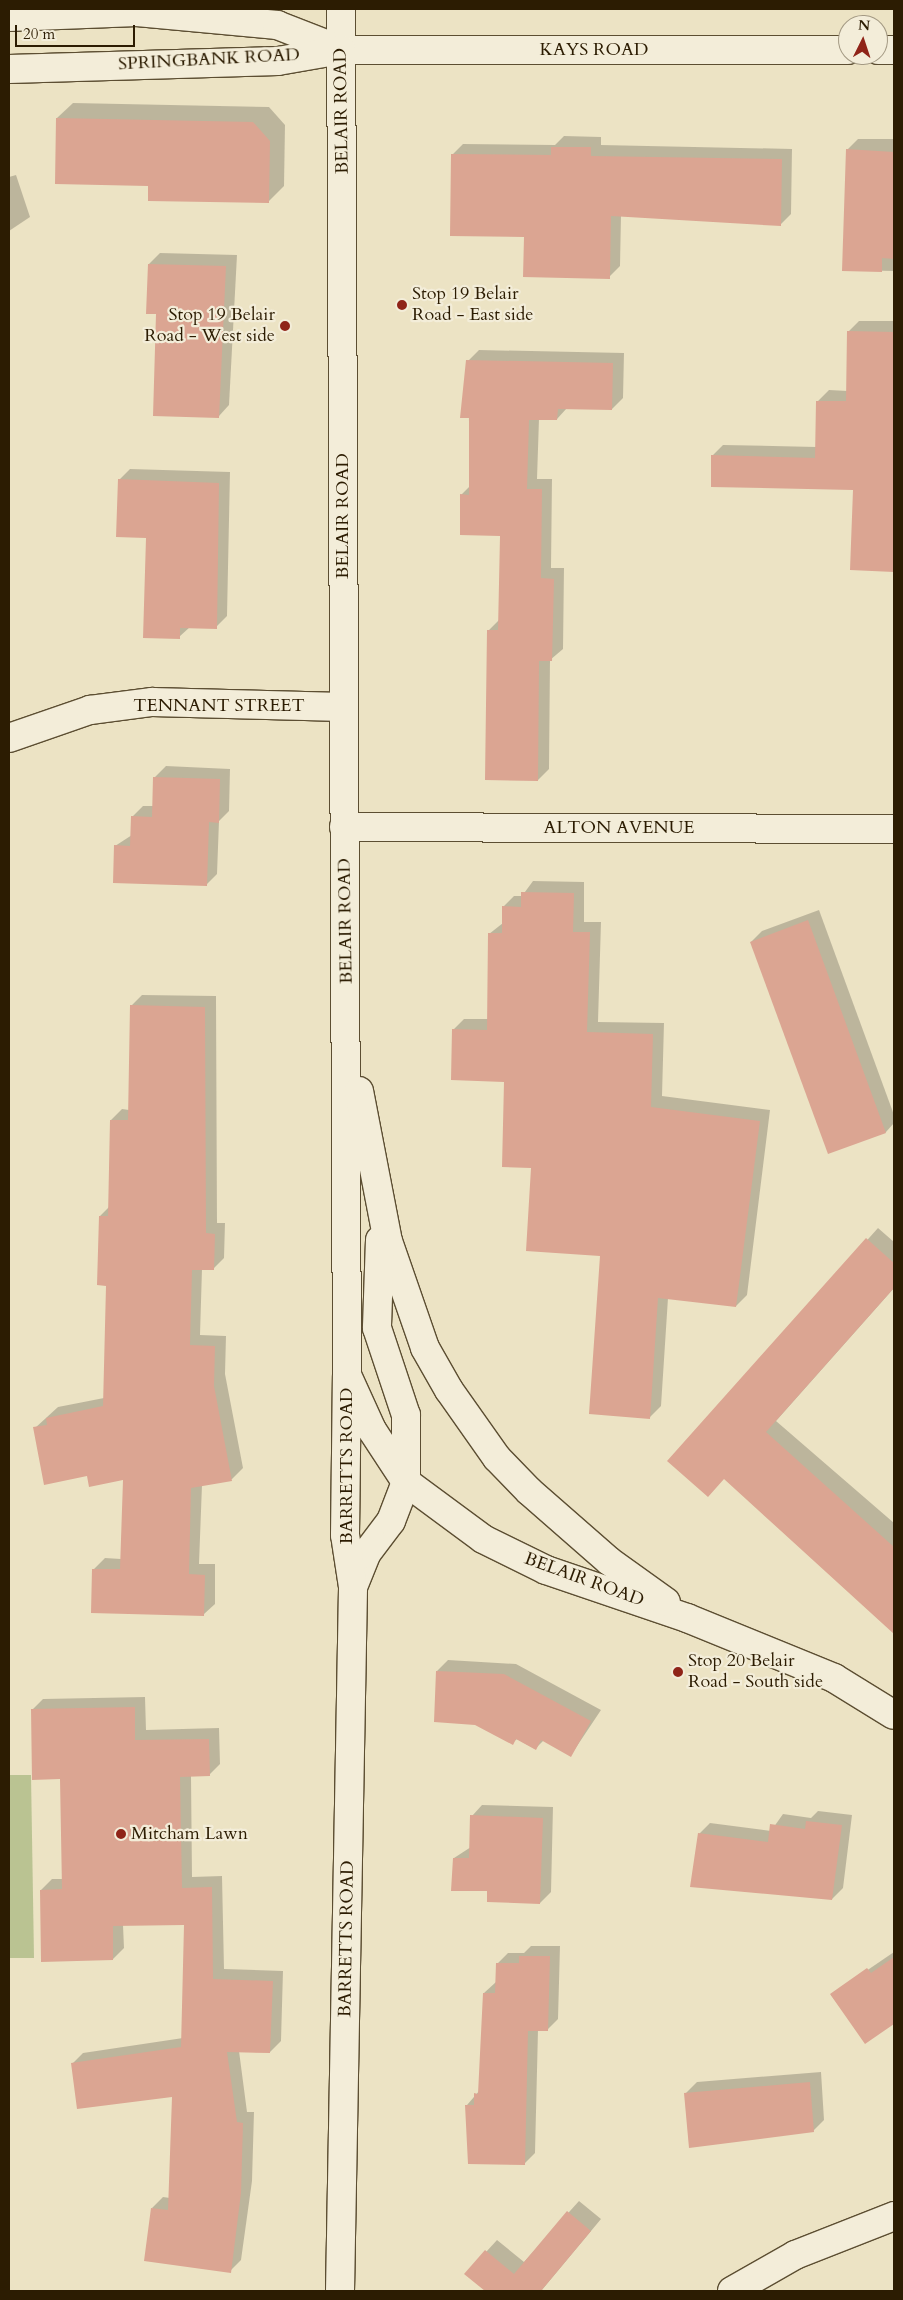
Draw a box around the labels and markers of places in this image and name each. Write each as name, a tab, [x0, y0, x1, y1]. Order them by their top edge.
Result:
place label: Stop 19 Belair Road - East side	[412, 284, 534, 326]
marker: Stop 19 Belair Road - East side	[396, 299, 408, 311]
place label: Stop 19 Belair Road - West side	[144, 305, 275, 348]
marker: Stop 19 Belair Road - West side	[279, 320, 291, 332]
place label: Stop 20 Belair Road - South side	[688, 1651, 823, 1694]
marker: Stop 20 Belair Road - South side	[672, 1666, 684, 1678]
place label: Mitcham Lawn	[131, 1823, 248, 1845]
marker: Mitcham Lawn	[115, 1828, 127, 1840]

